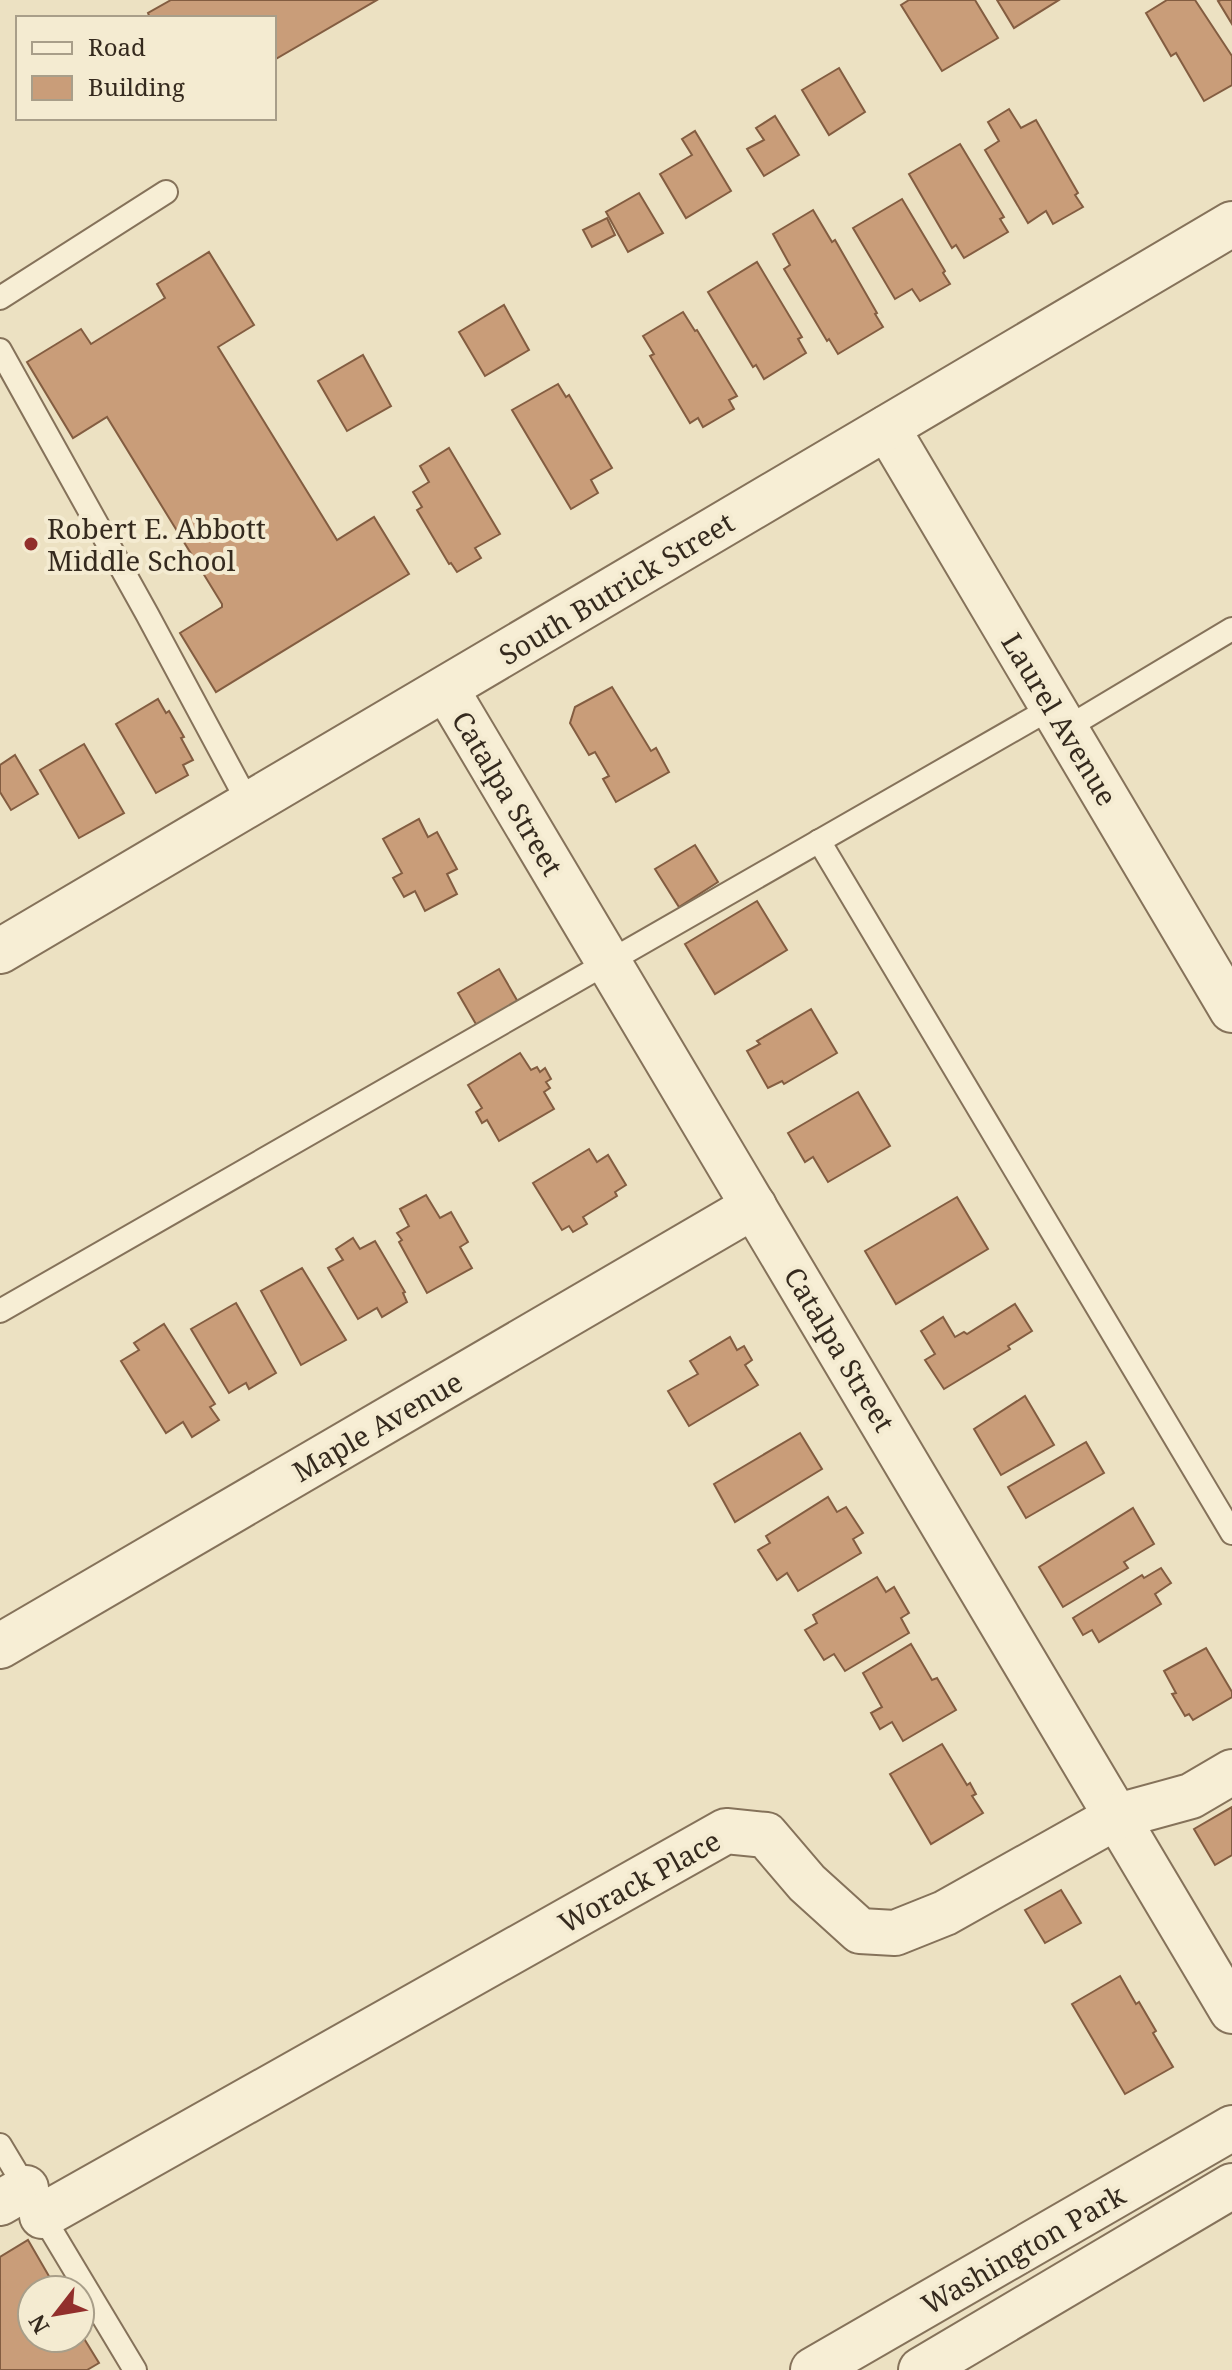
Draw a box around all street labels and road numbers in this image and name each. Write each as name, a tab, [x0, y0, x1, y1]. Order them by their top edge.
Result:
street label: South Butrick Street	[491, 503, 741, 673]
street label: Laurel Avenue	[993, 626, 1127, 812]
street label: Catalpa Street	[444, 704, 572, 882]
street label: Catalpa Street	[776, 1260, 904, 1438]
street label: Maple Avenue	[285, 1362, 469, 1490]
street label: Worack Place	[551, 1821, 727, 1941]
street label: Washington Park	[914, 2175, 1132, 2323]

